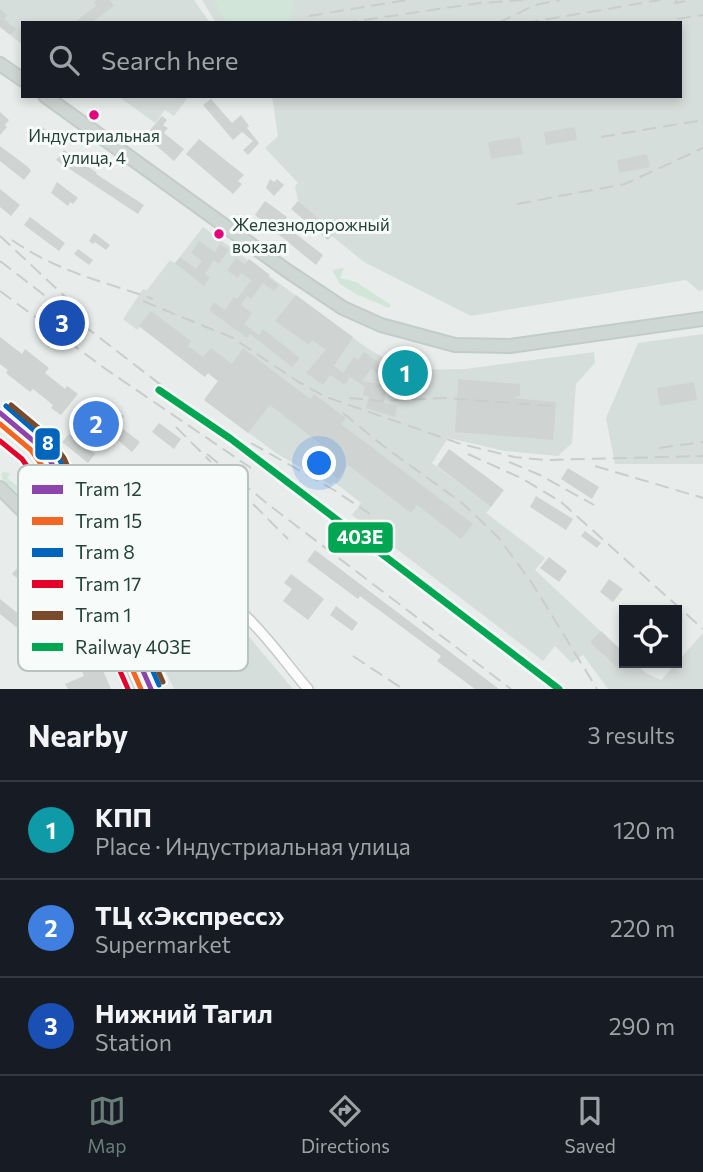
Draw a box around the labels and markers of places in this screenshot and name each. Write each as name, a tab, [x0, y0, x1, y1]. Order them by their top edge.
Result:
marker: Индустриальная улица, 4	[87, 108, 101, 122]
place label: Индустриальная улица, 4	[28, 125, 160, 168]
place label: Железнодорожный вокзал	[232, 214, 390, 257]
marker: Железнодорожный вокзал	[212, 227, 226, 241]
pin: 3	[39, 297, 85, 349]
pin: 1	[382, 347, 428, 399]
pin: 2	[73, 398, 119, 450]

